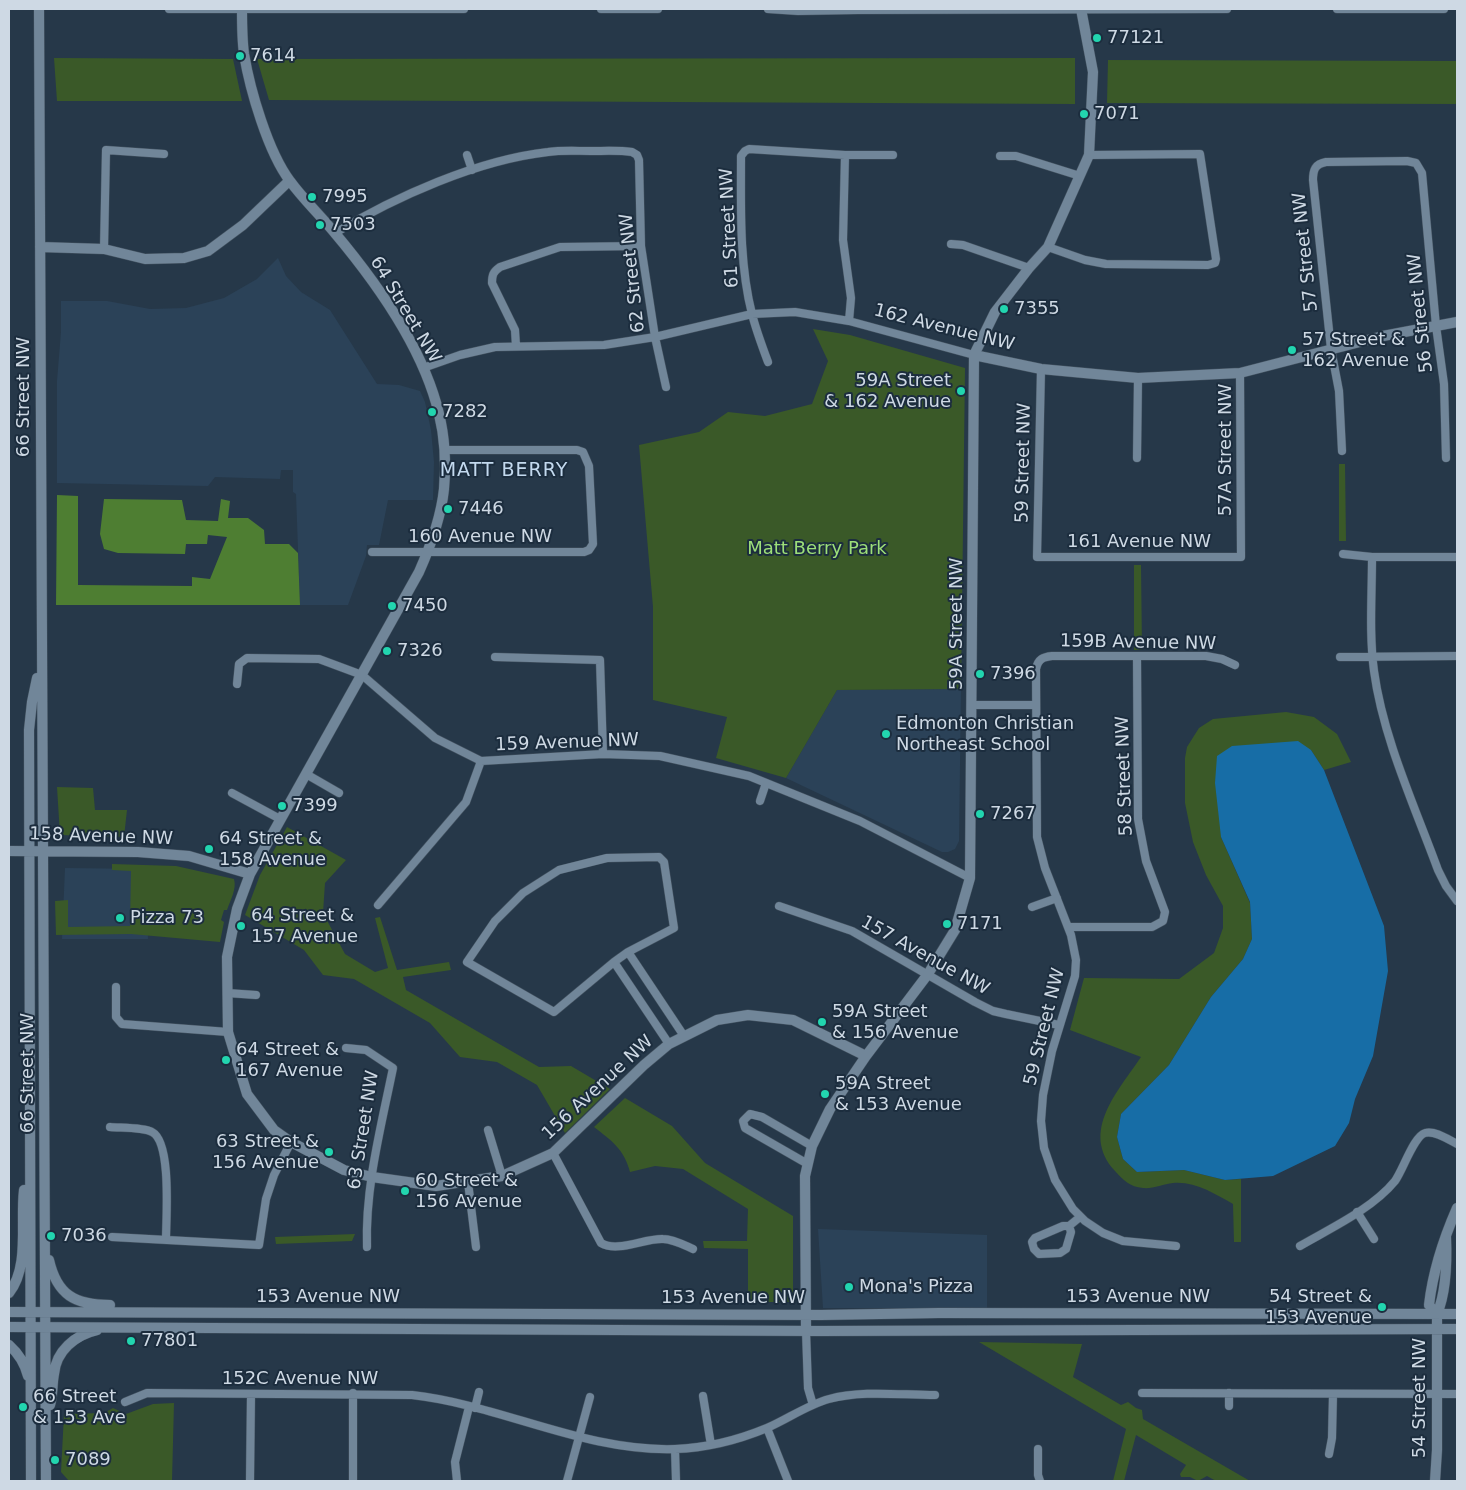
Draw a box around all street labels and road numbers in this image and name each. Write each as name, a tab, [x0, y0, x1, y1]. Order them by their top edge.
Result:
street label: 61 Street NW	[716, 167, 744, 289]
street label: 57 Street NW	[1289, 191, 1323, 313]
street label: 62 Street NW	[616, 212, 650, 334]
street label: 56 Street NW	[1404, 252, 1438, 374]
street label: 64 Street NW	[365, 253, 445, 367]
street label: 162 Avenue NW	[872, 300, 1016, 356]
street label: 66 Street NW	[13, 337, 35, 457]
street label: 57A Street NW	[1215, 384, 1237, 516]
street label: 59 Street NW	[1012, 403, 1036, 523]
street label: 160 Avenue NW	[408, 526, 552, 548]
street label: 161 Avenue NW	[1067, 531, 1211, 553]
street label: 59A Street NW	[946, 558, 968, 690]
street label: 159B Avenue NW	[1060, 631, 1216, 655]
street label: 58 Street NW	[1112, 716, 1138, 836]
street label: 159 Avenue NW	[495, 730, 639, 756]
street label: 158 Avenue NW	[29, 824, 173, 850]
street label: 157 Avenue NW	[857, 912, 993, 1000]
street label: 59 Street NW	[1020, 966, 1070, 1088]
street label: 66 Street NW	[17, 1013, 39, 1133]
street label: 156 Avenue NW	[538, 1031, 658, 1145]
street label: 63 Street NW	[344, 1069, 384, 1191]
street label: 153 Avenue NW	[256, 1286, 400, 1308]
street label: 153 Avenue NW	[1066, 1286, 1210, 1308]
street label: 153 Avenue NW	[661, 1287, 805, 1309]
street label: 54 Street NW	[1409, 1338, 1431, 1458]
street label: 152C Avenue NW	[222, 1368, 378, 1390]

